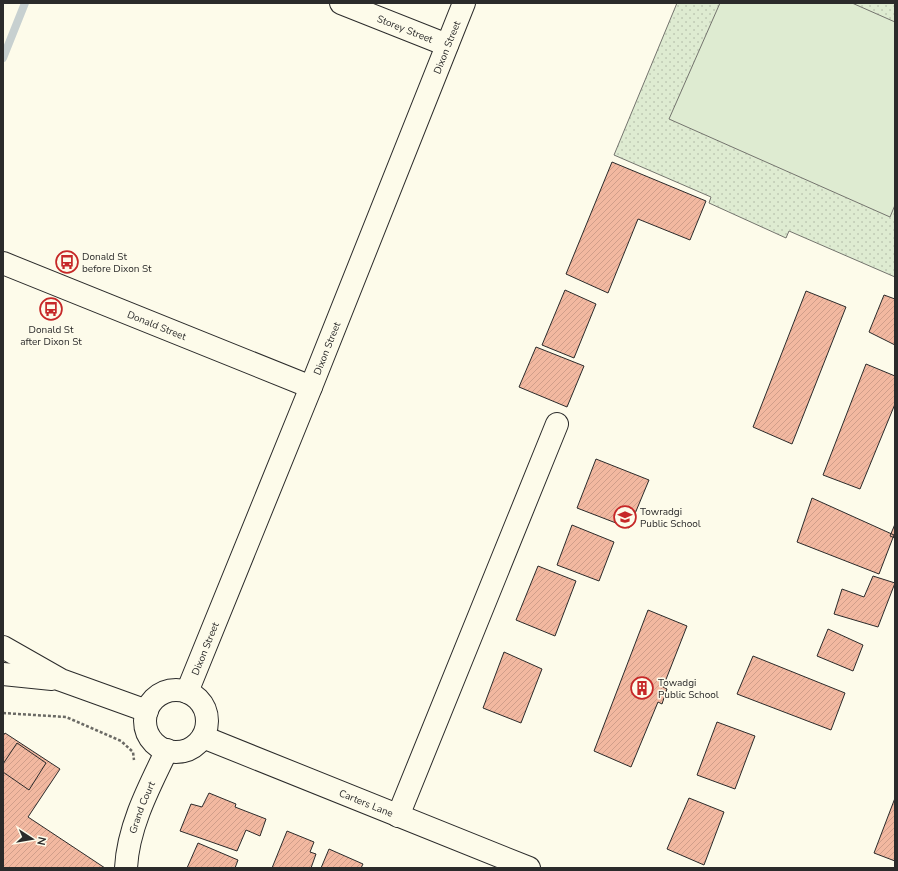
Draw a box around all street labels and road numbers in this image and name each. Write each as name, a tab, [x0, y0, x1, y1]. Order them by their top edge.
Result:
street label: Storey Street	[375, 12, 435, 47]
street label: Dixon Street	[430, 19, 464, 76]
street label: Donald Street	[125, 308, 189, 344]
street label: Dixon Street	[311, 319, 344, 377]
street label: Dixon Street	[189, 620, 223, 677]
street label: Grand Court	[126, 779, 159, 835]
street label: Carters Lane	[337, 786, 395, 821]

